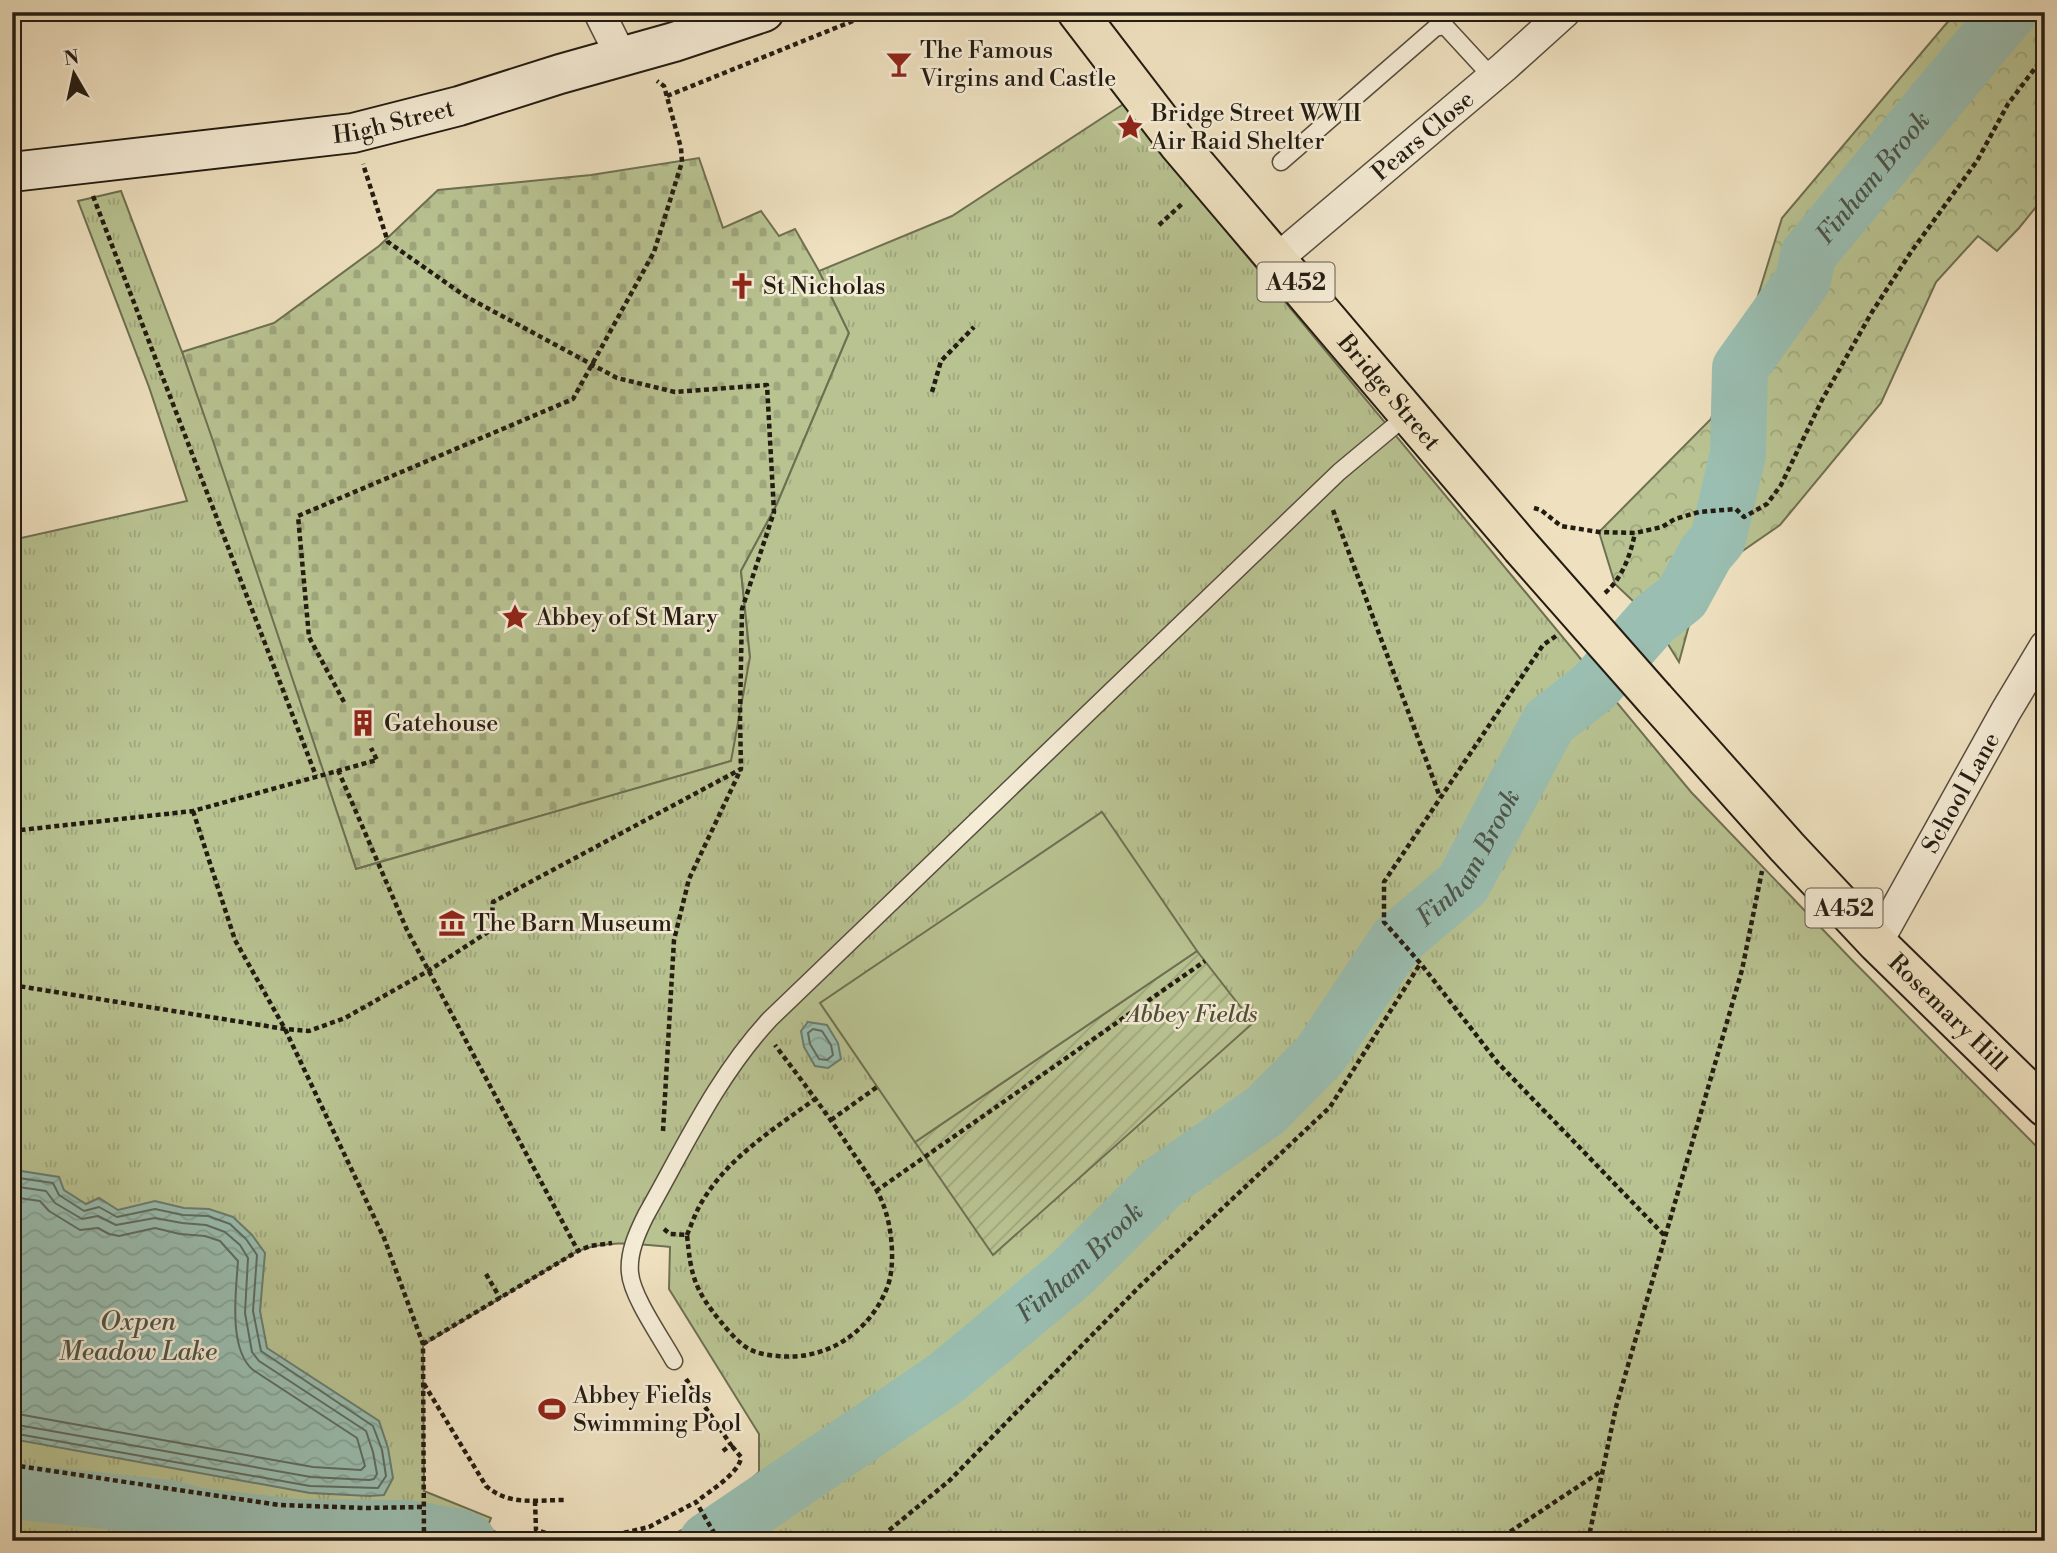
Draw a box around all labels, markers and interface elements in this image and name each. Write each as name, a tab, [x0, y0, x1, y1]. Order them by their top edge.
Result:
place label: The Famous Virgins and Castle	[919, 36, 1116, 94]
north arrow	[38, 38, 108, 108]
text: N	[62, 45, 81, 71]
bar icon: The Famous Virgins and Castle	[884, 49, 914, 79]
street label: Pears Close	[1366, 85, 1481, 188]
street label: High Street	[331, 94, 458, 151]
place label: Bridge Street WWII Air Raid Shelter	[1150, 99, 1361, 157]
water label: Finham Brook	[1809, 105, 1937, 251]
place icon: Bridge Street WWII Air Raid Shelter	[1115, 112, 1145, 142]
road number: A452	[1258, 262, 1334, 302]
church icon: St Nicholas	[727, 271, 757, 301]
place label: St Nicholas	[763, 272, 885, 302]
street label: Bridge Street	[1330, 327, 1447, 458]
place icon: Abbey of St Mary	[500, 602, 530, 632]
place label: Abbey of St Mary	[535, 603, 719, 633]
building icon: Gatehouse	[348, 708, 378, 738]
place label: Gatehouse	[384, 709, 498, 739]
street label: School Lane	[1916, 727, 2007, 859]
water label: Finham Brook	[1410, 784, 1528, 934]
road number: A452	[1806, 888, 1882, 928]
museum icon: The Barn Museum	[437, 908, 467, 938]
place label: The Barn Museum	[473, 909, 672, 939]
street label: Rosemary Hill	[1881, 948, 2013, 1078]
park label: Abbey Fields	[1123, 1000, 1258, 1030]
water label: Finham Brook	[1010, 1196, 1151, 1330]
water label: Oxpen Meadow Lake	[59, 1306, 217, 1368]
place label: Abbey Fields Swimming Pool	[572, 1381, 741, 1439]
sports icon: Abbey Fields Swimming Pool	[537, 1394, 567, 1424]

